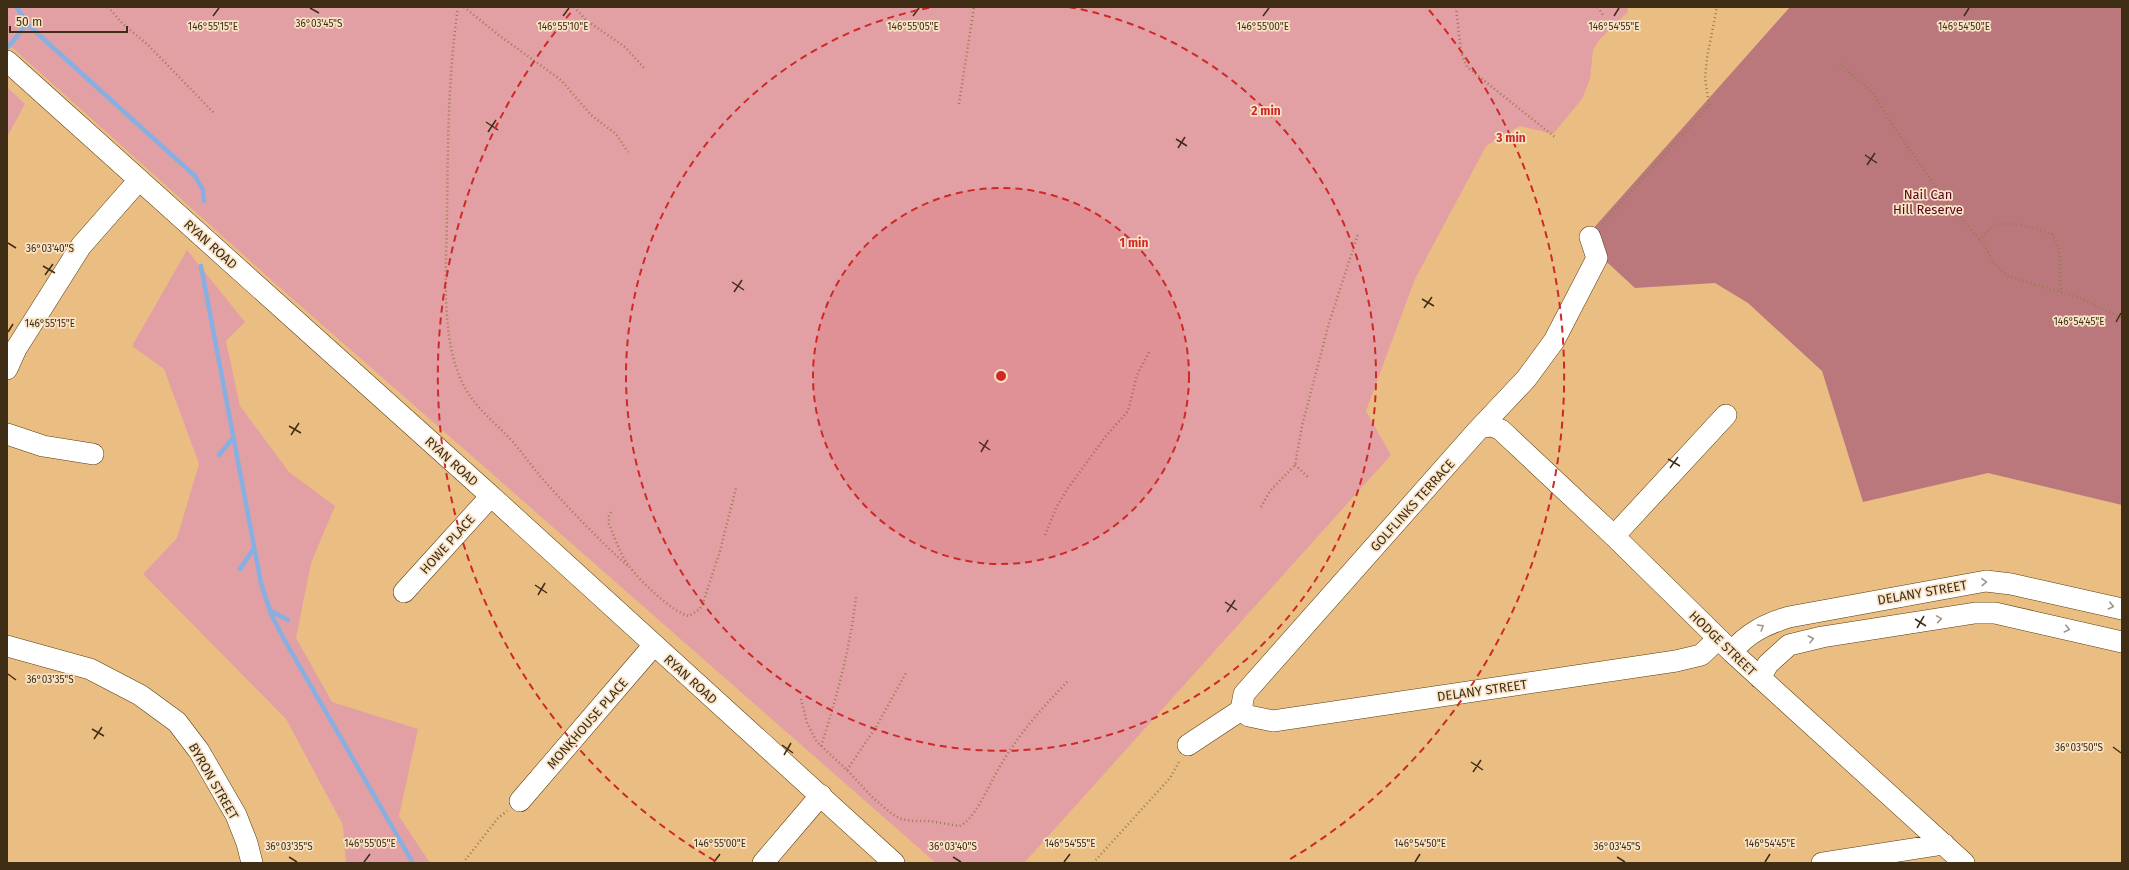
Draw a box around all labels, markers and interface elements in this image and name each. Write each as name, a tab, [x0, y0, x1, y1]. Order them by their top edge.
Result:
scale bar	[10, 8, 127, 34]
text: 50 m	[16, 15, 42, 29]
text: 36°03'45"S	[295, 18, 343, 30]
text: 146°55'15"E	[188, 21, 238, 33]
text: 146°55'10"E	[537, 21, 589, 33]
text: 146°55'05"E	[887, 21, 939, 33]
text: 146°55'00"E	[1237, 21, 1289, 33]
text: 146°54'55"E	[1588, 21, 1640, 33]
text: 146°54'50"E	[1938, 21, 1990, 33]
text: 2 min	[1251, 104, 1281, 118]
text: 3 min	[1495, 131, 1526, 145]
park label: Nail Can Hill Reserve	[1893, 187, 1963, 217]
street label: RYAN ROAD	[181, 217, 240, 272]
text: 1 min	[1120, 236, 1148, 250]
text: 36°03'40"S	[26, 243, 75, 255]
text: 146°54'45"E	[2054, 316, 2105, 328]
text: 146°55'15"E	[25, 318, 75, 330]
centre of rings	[994, 369, 1008, 383]
street label: RYAN ROAD	[422, 434, 481, 489]
street label: GOLFLINKS TERRACE	[1367, 456, 1458, 554]
street label: HOWE PLACE	[417, 512, 478, 577]
street label: DELANY STREET	[1876, 577, 1968, 608]
one-way arrow	[1981, 578, 1987, 586]
one-way arrow	[2108, 602, 2114, 610]
street label: HODGE STREET	[1686, 608, 1759, 679]
one-way arrow	[1936, 615, 1942, 623]
one-way arrow	[1757, 625, 1764, 632]
one-way arrow	[2064, 625, 2070, 633]
one-way arrow	[1808, 636, 1814, 644]
street label: RYAN ROAD	[661, 652, 720, 707]
text: 36°03'35"S	[26, 674, 74, 686]
street label: MONKHOUSE PLACE	[544, 675, 631, 772]
street label: DELANY STREET	[1436, 677, 1528, 704]
street label: BYRON STREET	[186, 740, 242, 822]
text: 36°03'50"S	[2055, 742, 2104, 754]
text: 146°55'05"E	[344, 838, 396, 850]
text: 146°55'00"E	[694, 838, 746, 850]
text: 146°54'55"E	[1044, 838, 1096, 850]
text: 146°54'50"E	[1394, 838, 1446, 850]
text: 146°54'45"E	[1745, 838, 1796, 850]
text: 36°03'35"S	[265, 841, 313, 853]
text: 36°03'40"S	[929, 841, 978, 853]
text: 36°03'45"S	[1593, 841, 1641, 853]

